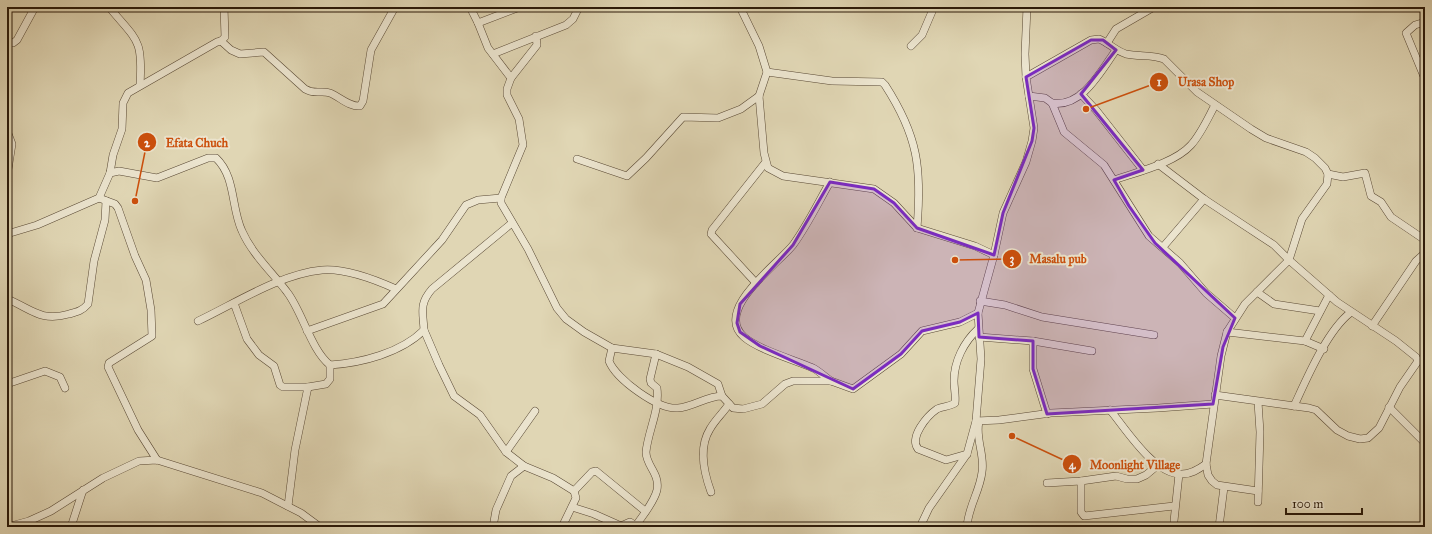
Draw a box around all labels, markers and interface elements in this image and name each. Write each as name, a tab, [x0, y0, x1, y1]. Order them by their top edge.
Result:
callout: Urasa Shop	[1149, 70, 1242, 94]
text: 1	[1157, 75, 1162, 89]
text: Urasa Shop	[1178, 75, 1234, 90]
callout: Efata Chuch	[137, 130, 236, 154]
text: 2	[144, 136, 151, 150]
text: Efata Chuch	[166, 136, 229, 150]
callout: Masalu pub	[1002, 247, 1095, 271]
text: 3	[1010, 252, 1015, 267]
text: Masalu pub	[1029, 252, 1087, 267]
callout: Moonlight Village	[1062, 452, 1188, 476]
text: 4	[1069, 458, 1077, 473]
text: Moonlight Village	[1090, 458, 1180, 473]
scale bar	[1286, 490, 1362, 516]
text: 100 m	[1292, 497, 1323, 511]

